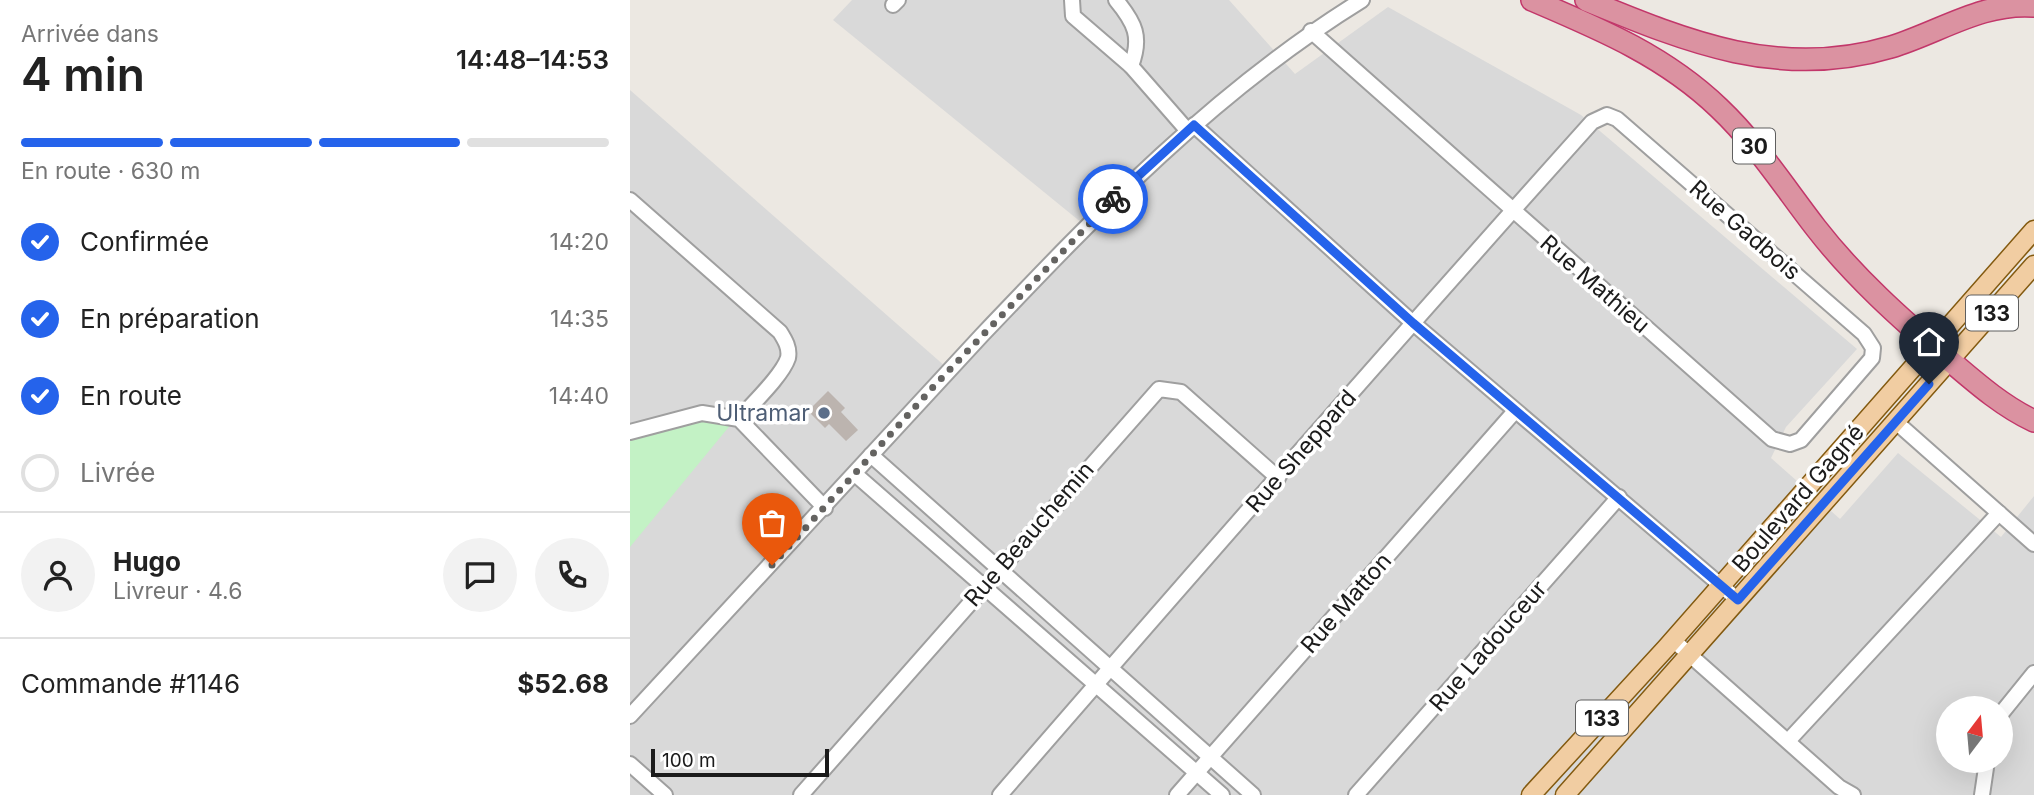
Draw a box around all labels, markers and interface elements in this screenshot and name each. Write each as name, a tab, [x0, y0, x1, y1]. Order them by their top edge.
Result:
text: Arrivée dans	[21, 20, 159, 48]
text: 14:48–14:53	[456, 44, 609, 75]
text: 4 min	[21, 46, 145, 102]
road number: 30	[1733, 128, 1775, 164]
text: En route · 630 m	[21, 157, 200, 185]
courier	[1078, 164, 1148, 234]
street label: Rue Gadbois	[1684, 174, 1806, 286]
icon: bike	[1094, 180, 1132, 218]
icon: check	[21, 223, 59, 261]
text: Confirmée	[80, 226, 209, 257]
text: 14:20	[550, 228, 609, 256]
street label: Rue Mathieu	[1535, 229, 1655, 339]
road number: 133	[1966, 296, 2018, 330]
icon: check	[21, 300, 59, 338]
text: En préparation	[80, 303, 260, 334]
text: 14:35	[550, 305, 609, 333]
pin	[1899, 312, 1959, 384]
icon: home	[1910, 323, 1948, 361]
icon: check	[21, 377, 59, 415]
text: En route	[80, 380, 182, 411]
text: 14:40	[549, 382, 609, 410]
street label: Rue Sheppard	[1240, 384, 1362, 518]
place label: Ultramar	[716, 399, 810, 427]
marker: Ultramar	[816, 405, 832, 421]
street label: Boulevard Gagné	[1726, 418, 1870, 578]
street label: Rue Beauchemin	[958, 456, 1100, 612]
text: Livrée	[80, 457, 155, 488]
pin	[742, 493, 802, 565]
icon: bag	[753, 504, 791, 542]
button: person	[21, 538, 95, 612]
button: chat	[443, 538, 517, 612]
button: phone	[535, 538, 609, 612]
text: Hugo	[113, 546, 181, 577]
street label: Rue Matton	[1295, 547, 1397, 659]
street label: Rue Ladouceur	[1423, 574, 1553, 717]
text: Livreur · 4.6	[113, 577, 242, 605]
text: Commande #1146	[21, 668, 240, 699]
text: $52.68	[517, 668, 609, 699]
north arrow	[1936, 696, 2012, 774]
map controls	[1936, 696, 2013, 773]
road number: 133	[1576, 700, 1628, 736]
scale bar	[651, 746, 830, 778]
text: 100 m	[662, 749, 716, 772]

